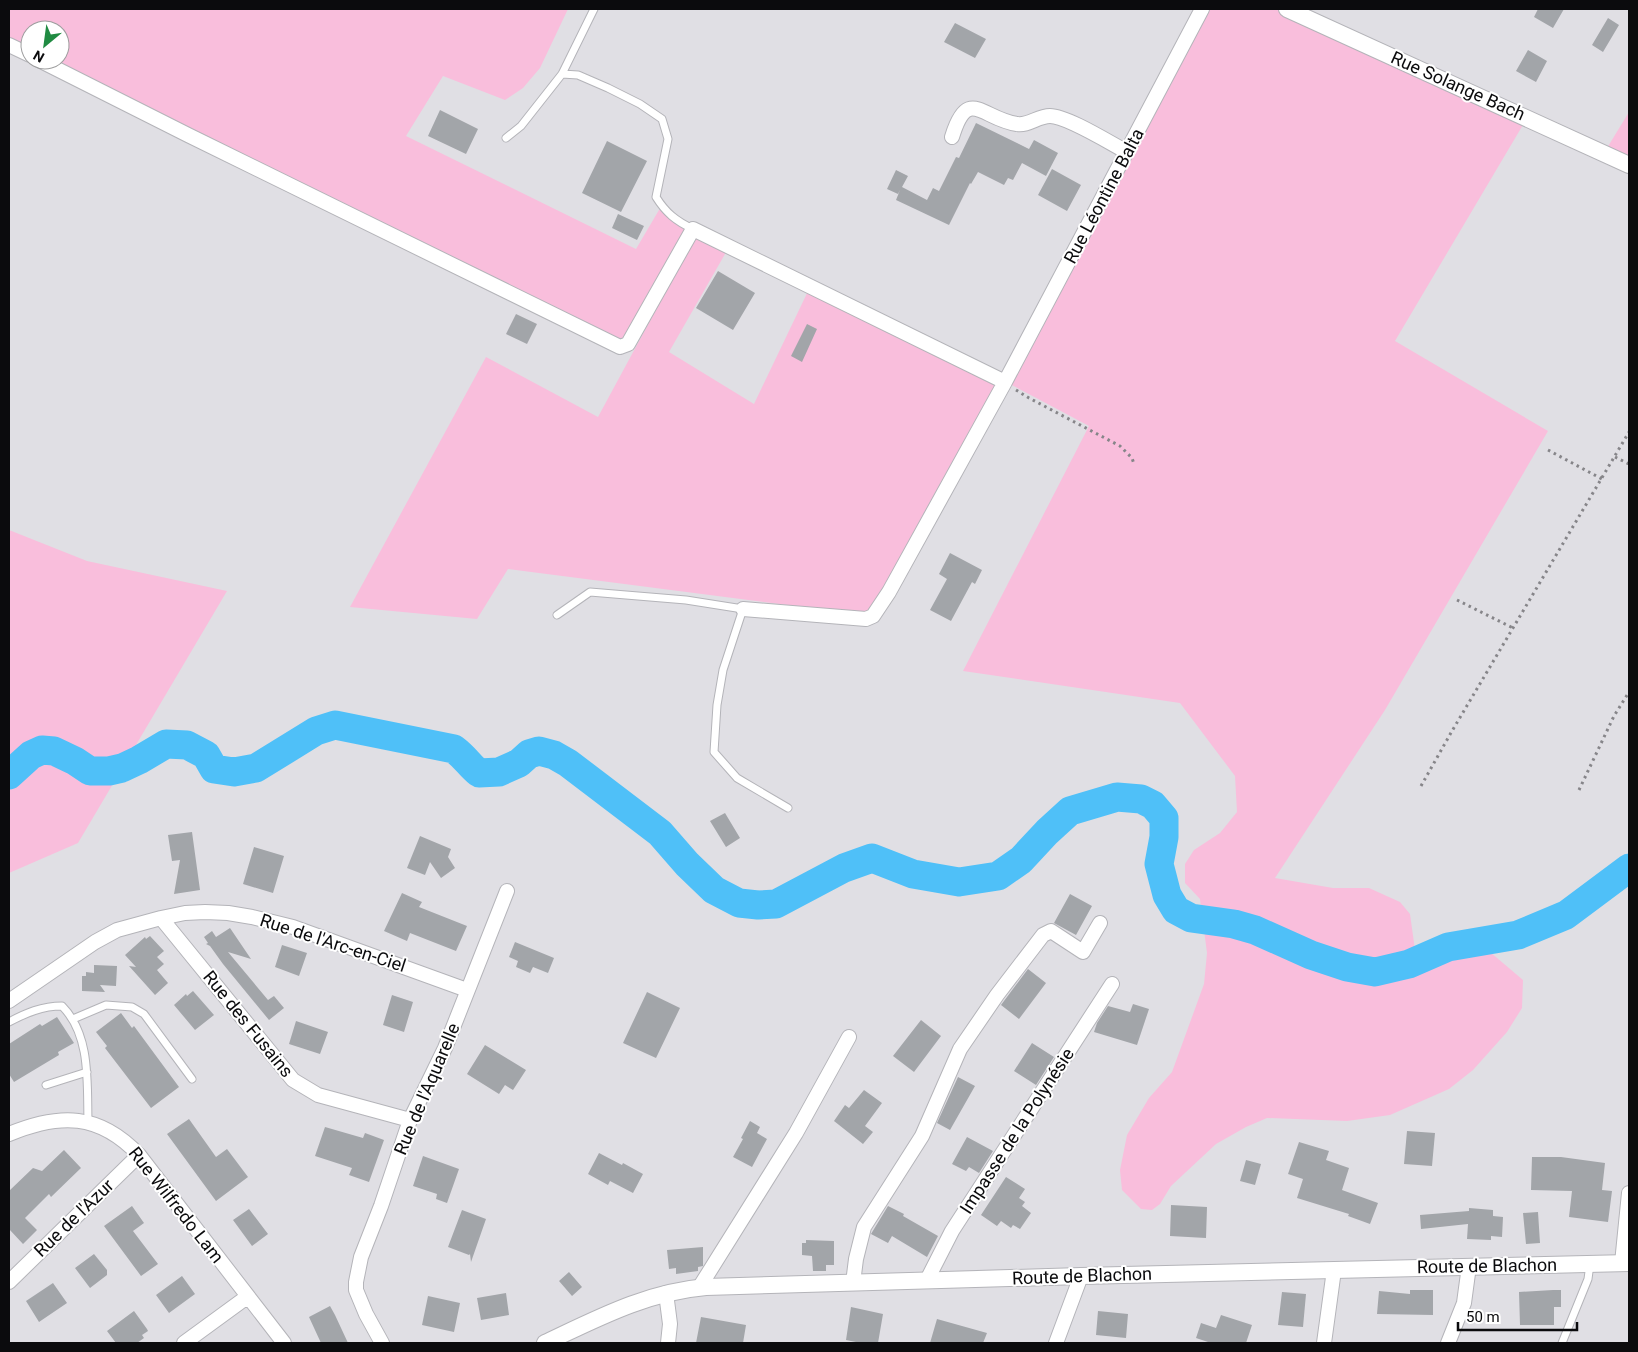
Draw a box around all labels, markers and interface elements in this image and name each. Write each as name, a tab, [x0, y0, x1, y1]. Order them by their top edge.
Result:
north arrow	[20, 20, 70, 70]
text: N	[30, 47, 47, 66]
street label: Rue Solange Bach	[1388, 47, 1528, 125]
street label: Rue Léontine Balta	[1059, 125, 1148, 267]
street label: Rue de l'Arc-en-Ciel	[258, 909, 409, 976]
street label: Rue des Fusains	[199, 966, 298, 1081]
street label: Rue de l'Aquarelle	[389, 1020, 464, 1158]
street label: Impasse de la Polynésie	[955, 1044, 1078, 1217]
street label: Rue Wilfredo Lam	[125, 1142, 228, 1267]
street label: Rue de l'Azur	[30, 1174, 118, 1261]
street label: Route de Blachon	[1417, 1254, 1557, 1277]
street label: Route de Blachon	[1012, 1263, 1152, 1288]
scale bar	[1458, 1300, 1577, 1332]
text: 50 m	[1466, 1308, 1500, 1326]

